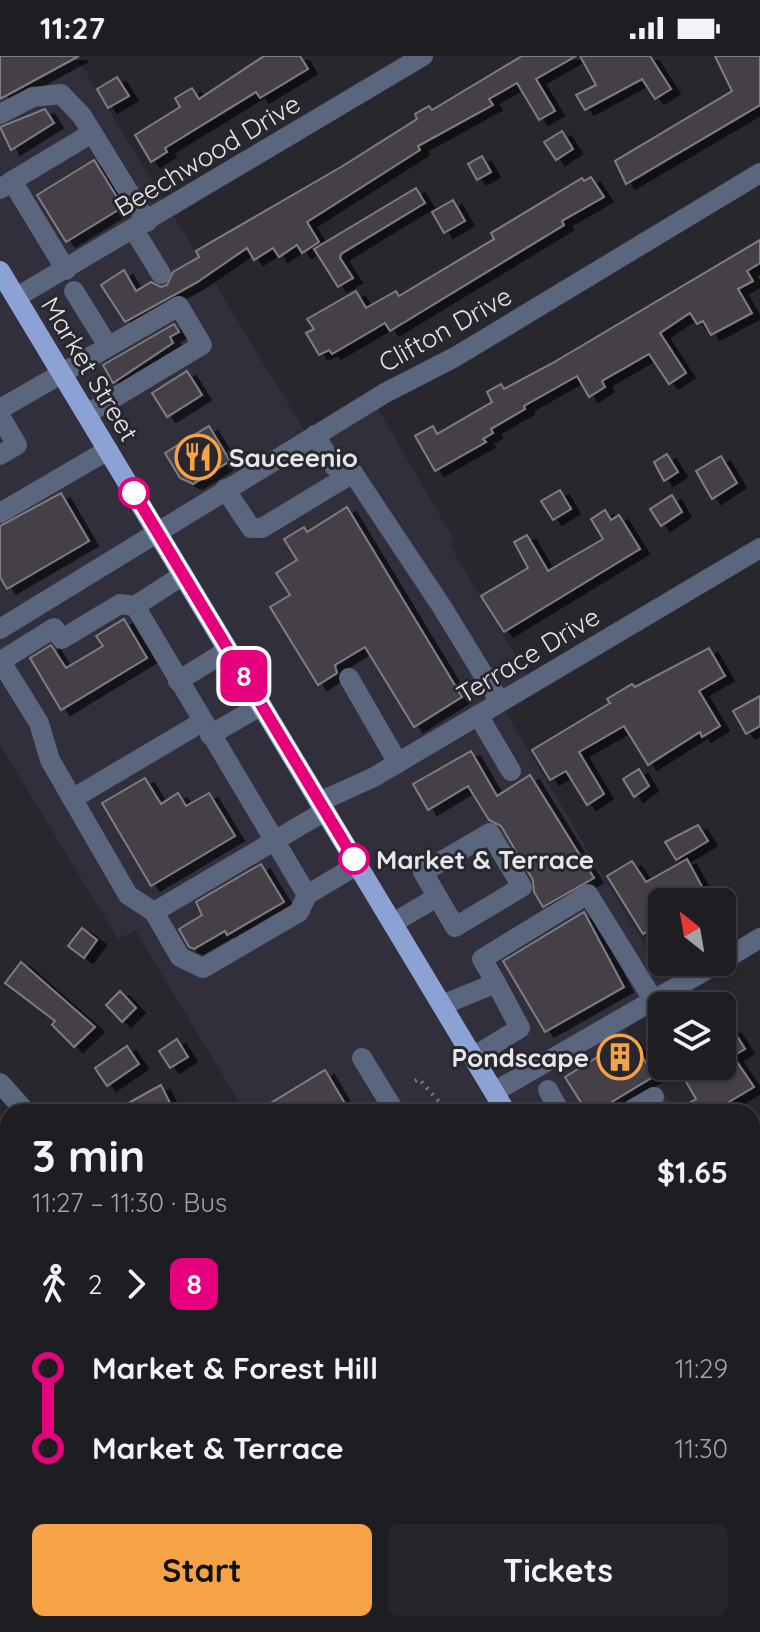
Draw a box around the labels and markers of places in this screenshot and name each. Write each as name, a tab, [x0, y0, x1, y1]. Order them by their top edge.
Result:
restaurant icon: Sauceenio	[174, 433, 222, 481]
place label: Sauceenio	[229, 441, 358, 474]
unlabelled marker	[119, 478, 149, 508]
place label: Market & Terrace	[376, 843, 594, 876]
marker: Market & Terrace	[339, 844, 369, 874]
building icon: Pondscape	[596, 1033, 644, 1081]
place label: Pondscape	[451, 1041, 589, 1074]

